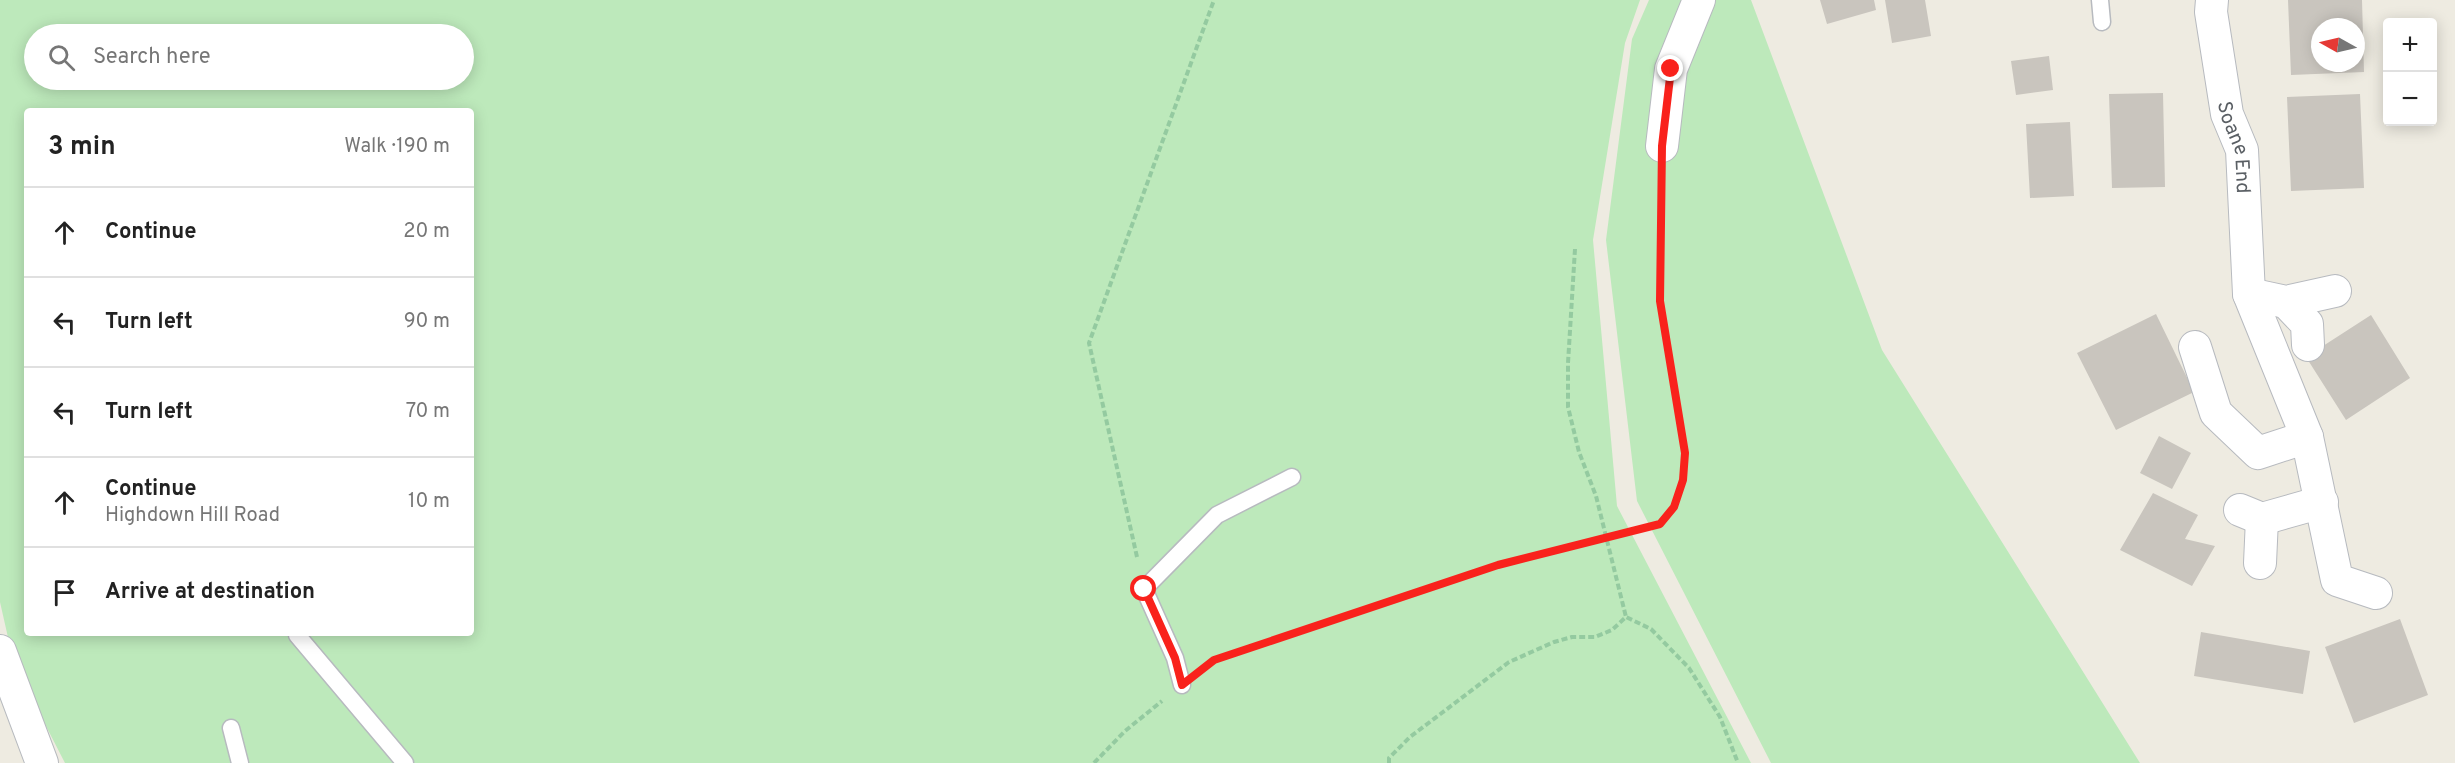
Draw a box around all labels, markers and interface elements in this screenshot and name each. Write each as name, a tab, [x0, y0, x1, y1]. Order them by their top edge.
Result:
north arrow	[2311, 18, 2365, 72]
map controls	[2383, 18, 2437, 126]
button: +	[2383, 18, 2437, 72]
search box	[24, 24, 474, 90]
icon: search	[45, 41, 78, 74]
text: Search here	[93, 44, 211, 71]
route end	[1657, 55, 1683, 81]
button: −	[2383, 72, 2437, 126]
street label: Soane End	[2210, 99, 2255, 194]
text: 3 min	[48, 131, 116, 164]
text: Walk · 190 m	[344, 134, 450, 160]
icon: ahead	[48, 216, 81, 249]
text: Continue	[105, 219, 196, 246]
text: 20 m	[403, 219, 450, 245]
icon: left	[48, 306, 81, 339]
text: Turn left	[105, 309, 193, 336]
text: 90 m	[404, 309, 450, 335]
icon: left	[48, 396, 81, 429]
text: Turn left	[105, 399, 193, 426]
text: 70 m	[406, 399, 450, 425]
text: Continue	[105, 476, 196, 503]
icon: ahead	[48, 486, 81, 519]
text: 10 m	[408, 489, 450, 515]
text: Highdown Hill Road	[105, 503, 280, 529]
route start	[1130, 575, 1156, 601]
icon: arrive	[48, 576, 81, 609]
text: Arrive at destination	[105, 579, 315, 606]

